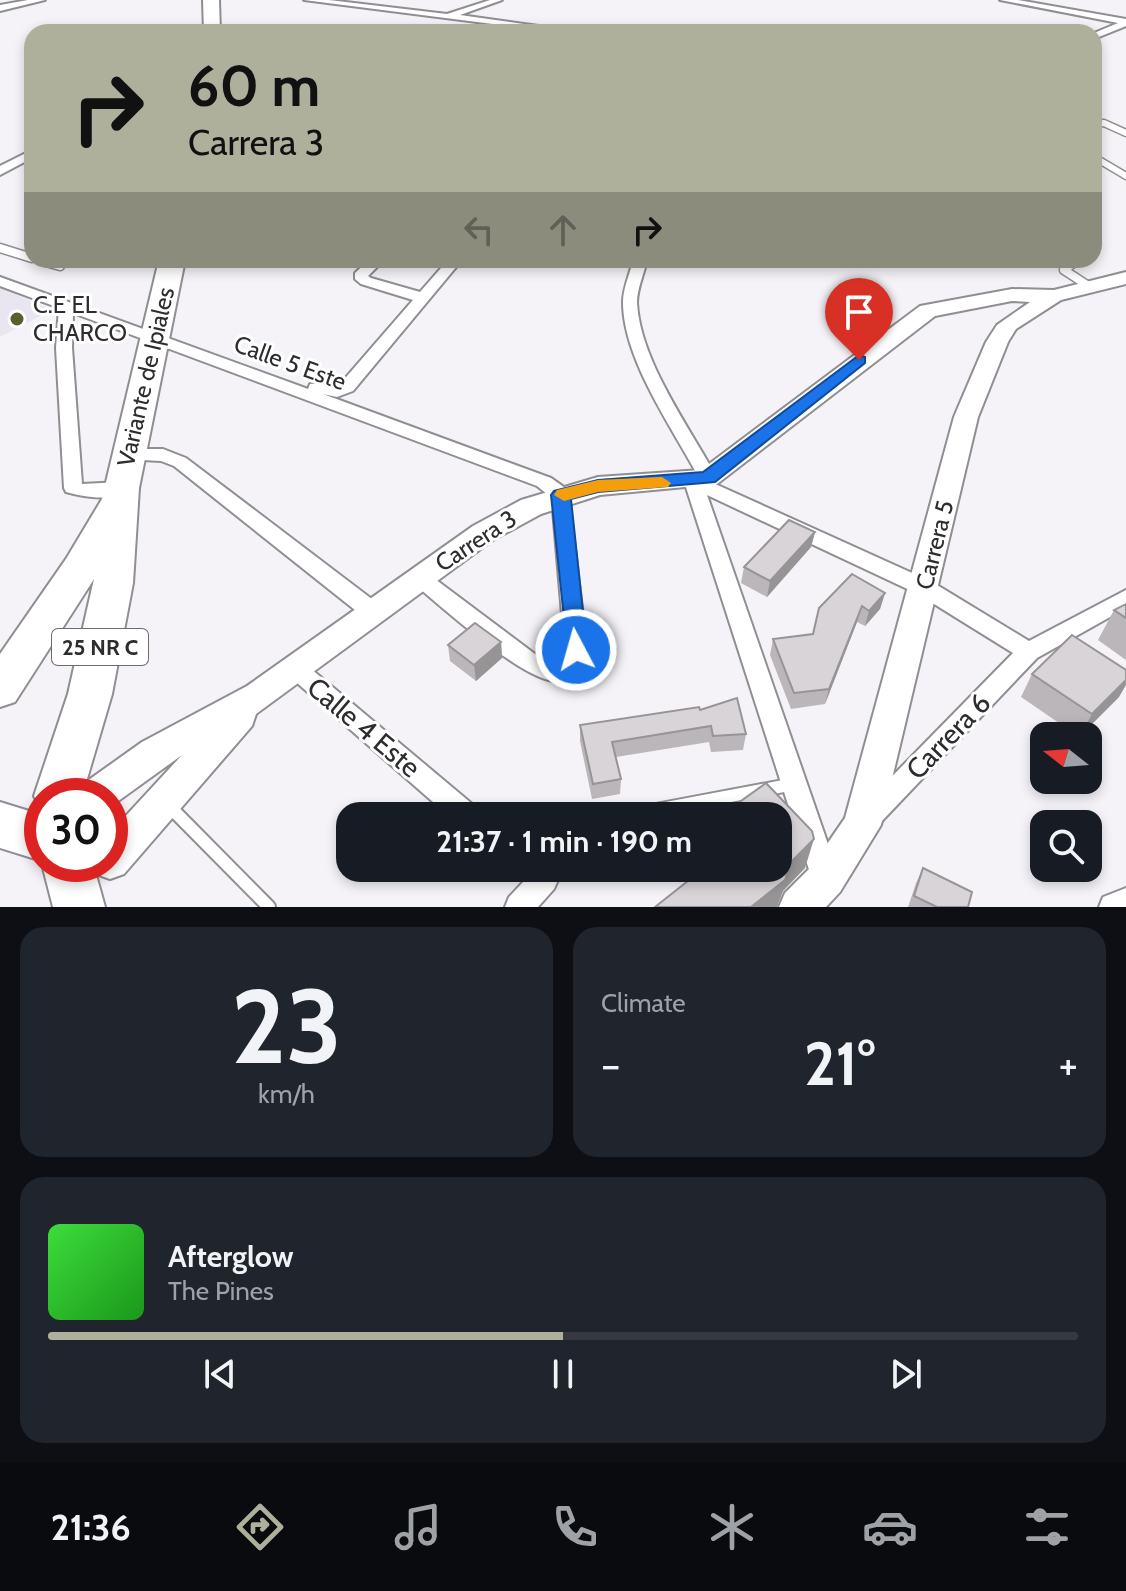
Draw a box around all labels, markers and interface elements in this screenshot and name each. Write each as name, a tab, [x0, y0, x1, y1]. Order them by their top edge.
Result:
text: 60 m	[188, 52, 320, 120]
icon: right	[56, 56, 160, 160]
text: Carrera 3	[188, 120, 324, 164]
icon: left	[457, 208, 501, 252]
icon: ahead	[541, 208, 585, 252]
icon: right	[625, 208, 669, 252]
pin	[825, 278, 893, 360]
street label: Variante de Ipiales	[111, 284, 180, 469]
place label: C.E EL CHARCO	[33, 290, 127, 347]
icon: arrive	[837, 290, 881, 334]
marker: C.E EL CHARCO	[8, 310, 26, 328]
street label: Calle 5 Este	[230, 329, 350, 396]
street label: Carrera 5	[909, 497, 960, 592]
street label: Carrera 3	[430, 504, 522, 577]
position arrow	[534, 608, 618, 692]
road number: 25 NR C	[52, 629, 148, 665]
street label: Calle 4 Este	[300, 670, 428, 784]
street label: Carrera 6	[899, 686, 997, 786]
north arrow	[1030, 722, 1102, 794]
map controls	[1030, 722, 1102, 882]
speed limit sign: 30	[24, 778, 128, 882]
button: search	[1030, 810, 1102, 882]
text: 21:37 · 1 min · 190 m	[436, 823, 692, 860]
text: 23	[231, 963, 342, 1089]
text: Climate	[601, 987, 686, 1019]
text: 21°	[804, 1027, 875, 1100]
text: −	[601, 1038, 620, 1091]
text: +	[1059, 1038, 1078, 1091]
text: km/h	[258, 1078, 315, 1110]
text: Afterglow	[168, 1238, 294, 1275]
text: The Pines	[168, 1275, 274, 1307]
icon: previous	[198, 1352, 242, 1396]
icon: pause	[541, 1352, 585, 1396]
icon: next	[884, 1352, 928, 1396]
icon: directions	[232, 1499, 288, 1555]
icon: music	[390, 1499, 446, 1555]
icon: phone	[547, 1499, 603, 1555]
icon: climate	[704, 1499, 760, 1555]
icon: car	[862, 1499, 918, 1555]
icon: filters	[1019, 1499, 1075, 1555]
text: 21:36	[51, 1505, 131, 1549]

